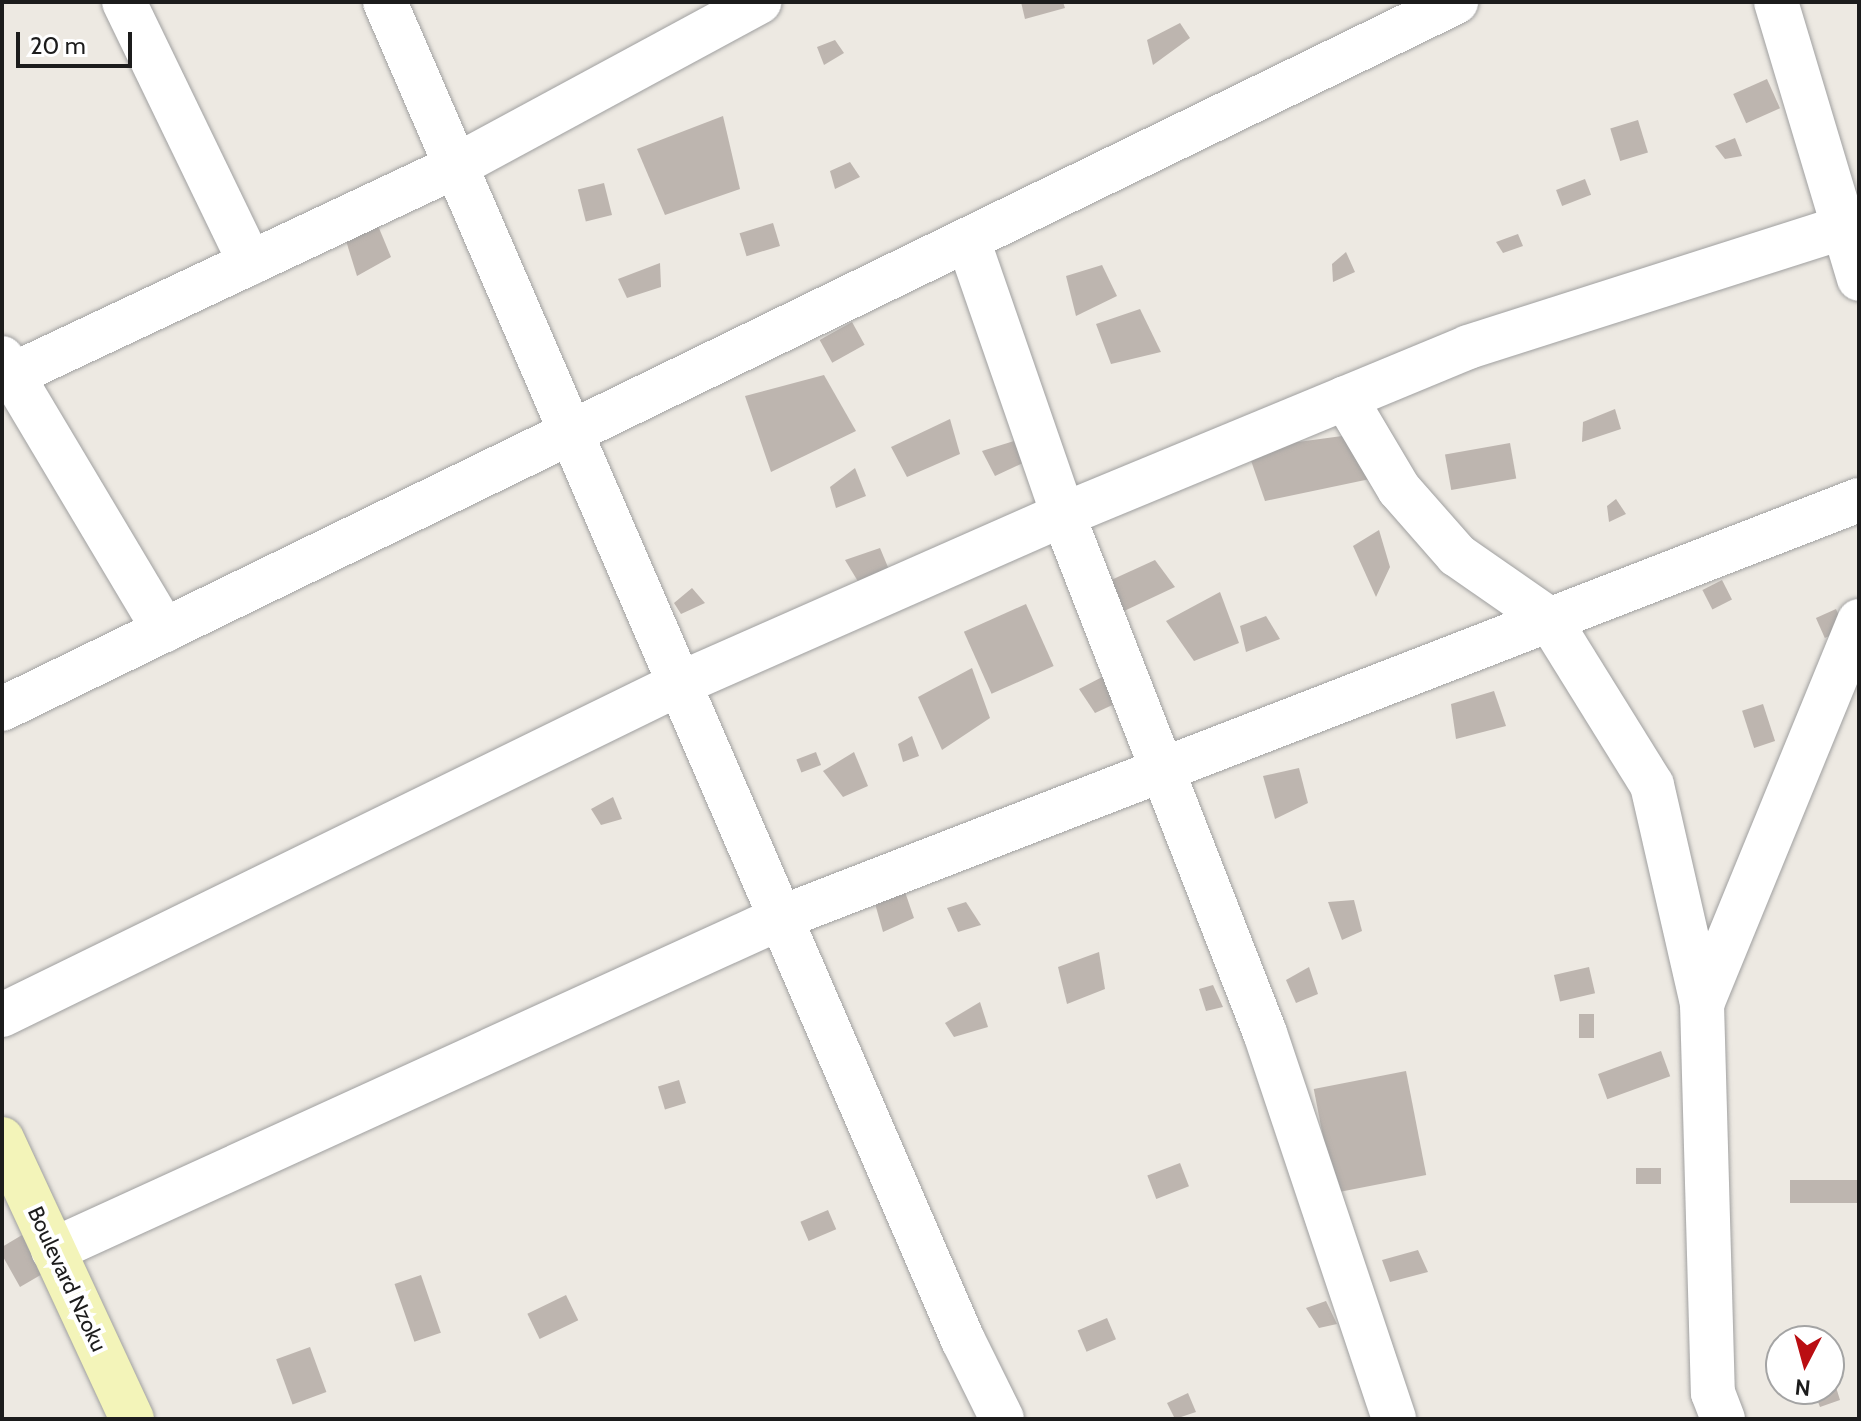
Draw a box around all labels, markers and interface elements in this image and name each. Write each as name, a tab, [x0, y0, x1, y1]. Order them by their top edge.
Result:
scale bar	[20, 16, 136, 66]
text: 20 m	[30, 31, 86, 60]
street label: Boulevard Nzoku	[22, 1202, 112, 1356]
north arrow	[1765, 1325, 1845, 1405]
text: N	[1793, 1373, 1812, 1402]

